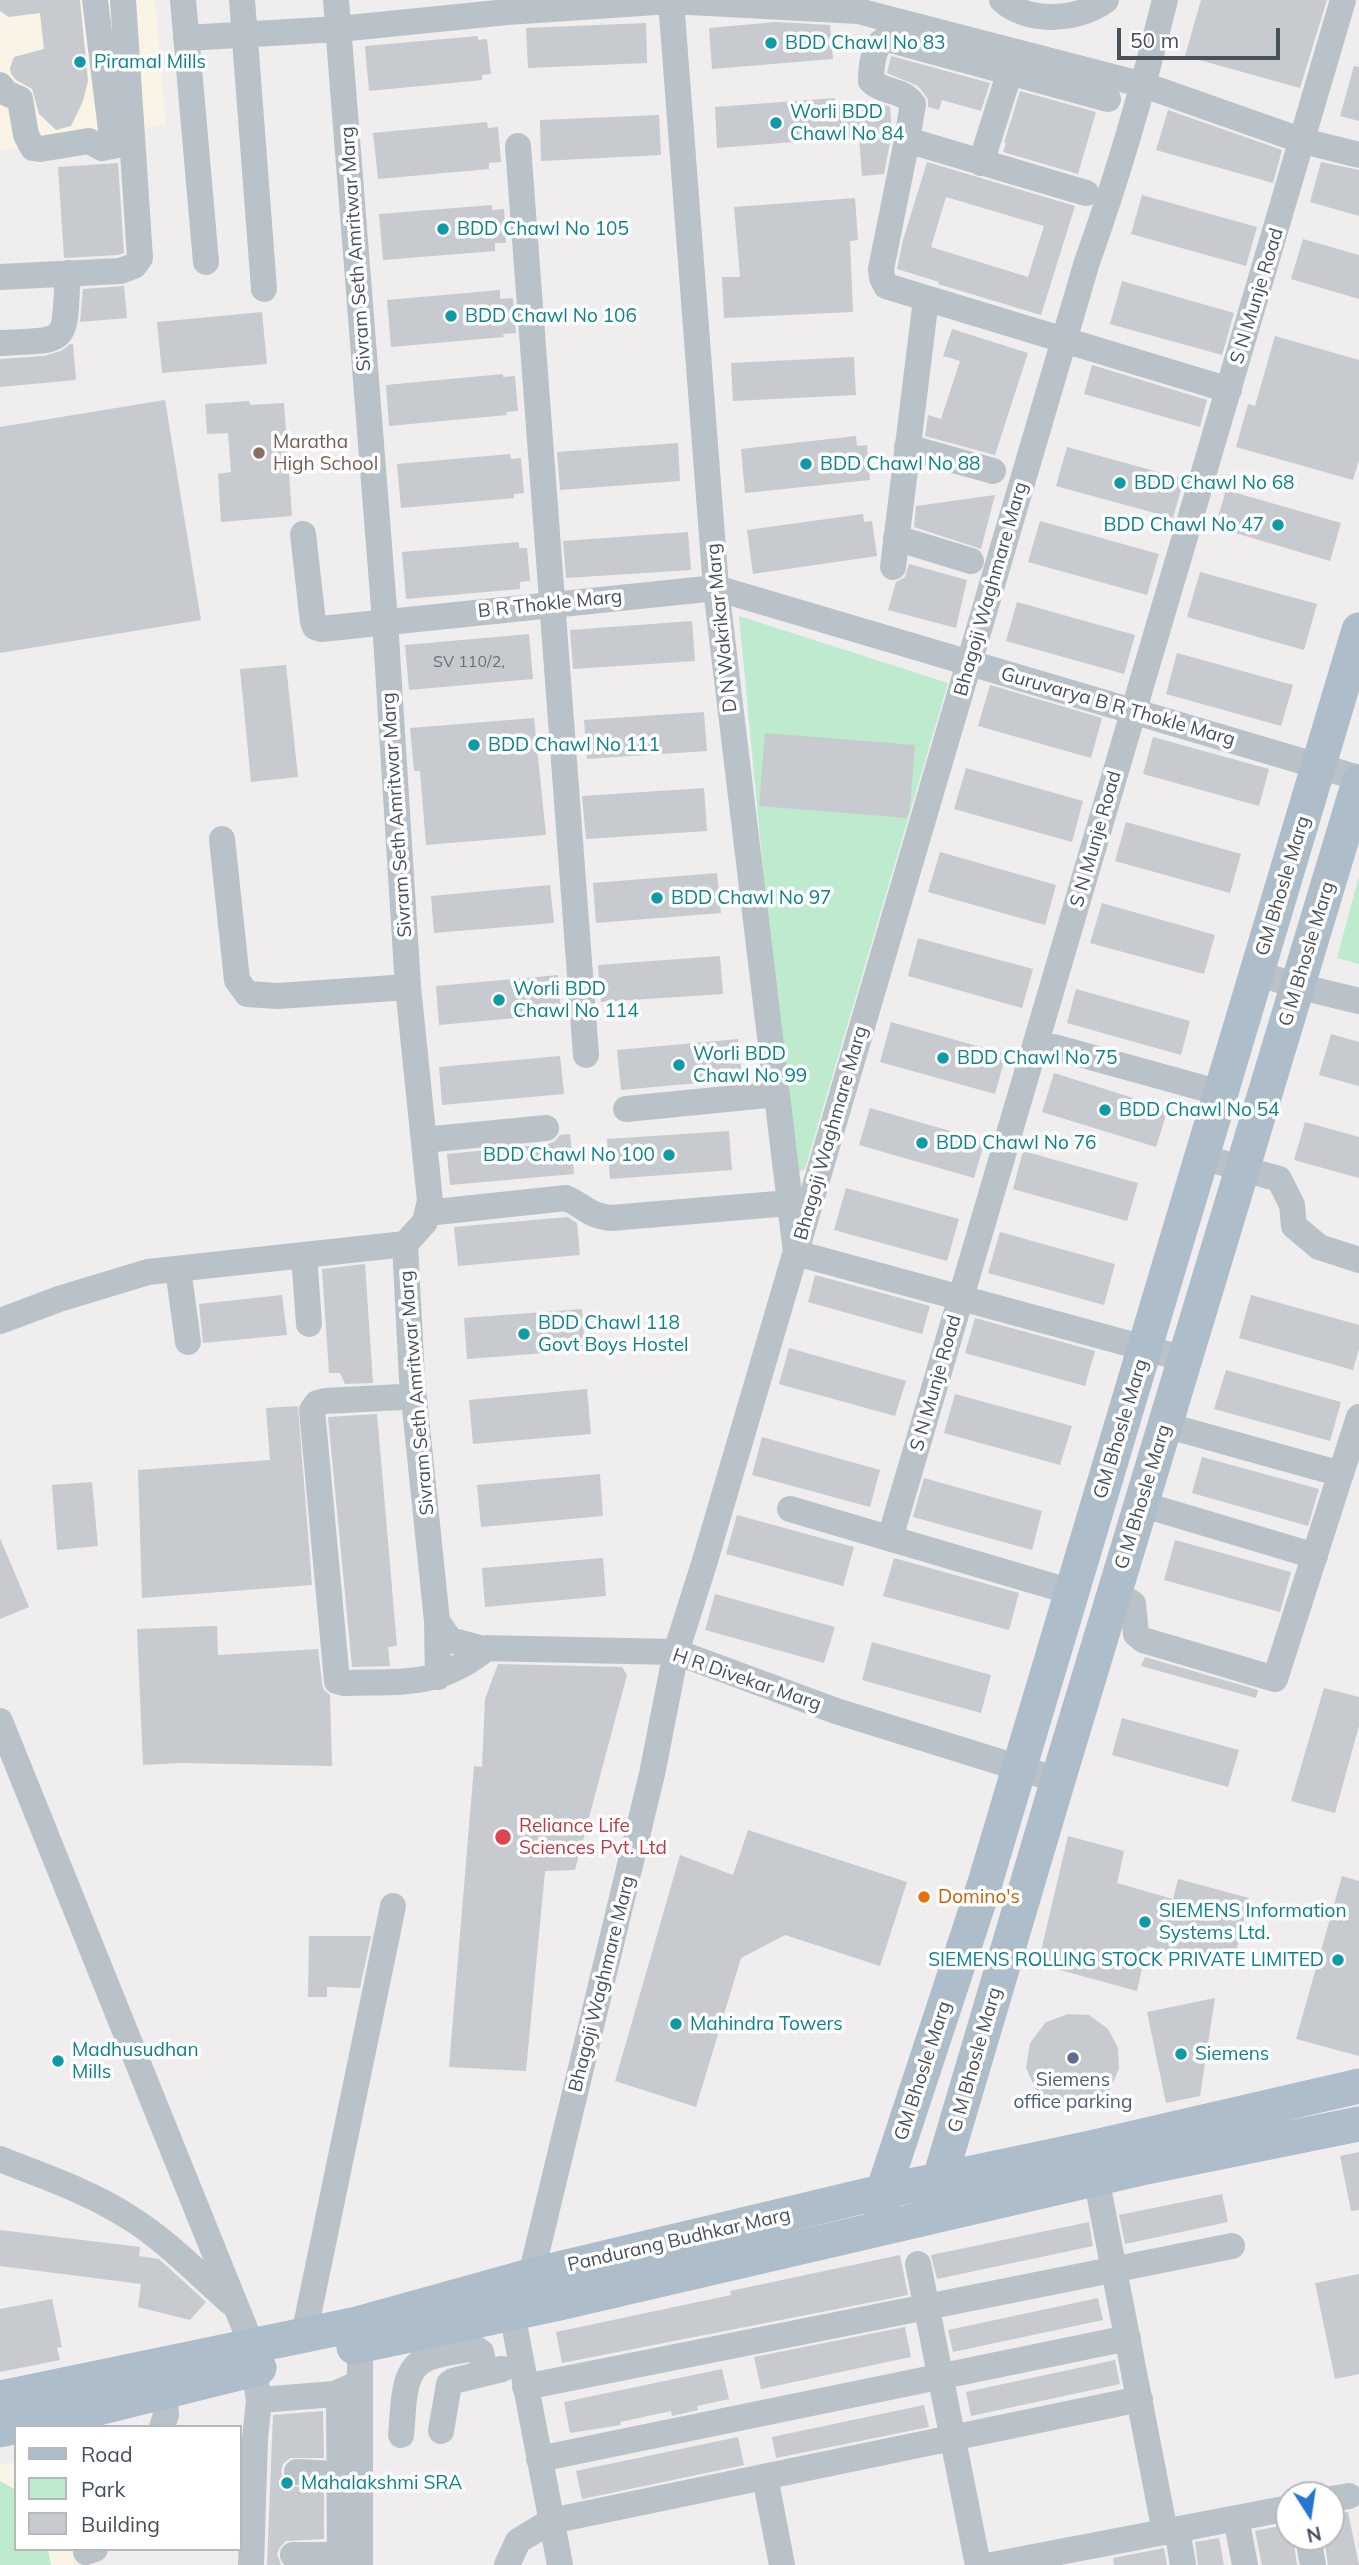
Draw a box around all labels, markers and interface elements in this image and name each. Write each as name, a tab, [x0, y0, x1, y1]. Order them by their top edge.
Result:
scale bar	[1121, 14, 1284, 58]
text: 50 m	[1130, 27, 1179, 53]
place label: BDD Chawl No 83	[785, 32, 945, 54]
marker: BDD Chawl No 83	[763, 35, 779, 51]
place label: Piramal Mills	[94, 51, 206, 73]
marker: Piramal Mills	[72, 54, 88, 70]
place label: Worli BDD Chawl No 84	[790, 101, 904, 145]
marker: Worli BDD Chawl No 84	[768, 115, 784, 131]
street label: Sivram Seth Amritwar Marg	[336, 126, 376, 372]
place label: BDD Chawl No 105	[457, 218, 629, 240]
marker: BDD Chawl No 105	[435, 221, 451, 237]
street label: S N Munje Road	[1226, 225, 1288, 367]
place label: BDD Chawl No 106	[465, 305, 637, 327]
marker: BDD Chawl No 106	[443, 308, 459, 324]
place label: Maratha High School	[273, 431, 378, 475]
marker: Maratha High School	[251, 445, 267, 461]
place label: BDD Chawl No 88	[820, 453, 980, 475]
marker: BDD Chawl No 88	[798, 456, 814, 472]
place label: BDD Chawl No 68	[1134, 472, 1294, 494]
marker: BDD Chawl No 68	[1112, 475, 1128, 491]
street label: Bhagoji Waghmare Marg	[949, 479, 1033, 699]
place label: BDD Chawl No 47	[1104, 514, 1264, 536]
marker: BDD Chawl No 47	[1270, 517, 1286, 533]
street label: D N Wakrikar Marg	[702, 542, 742, 714]
street label: B R Thokle Marg	[477, 585, 623, 623]
house number: SV 110/2,	[433, 652, 505, 672]
street label: Guruvarya B R Thokle Marg	[998, 663, 1238, 751]
street label: Sivram Seth Amritwar Marg	[377, 692, 417, 938]
place label: BDD Chawl No 111	[488, 734, 660, 756]
marker: BDD Chawl No 111	[466, 737, 482, 753]
street label: S N Munje Road	[1066, 768, 1126, 910]
street label: GM Bhosle Marg	[1251, 813, 1315, 959]
street label: G M Bhosle Marg	[1274, 879, 1340, 1029]
place label: BDD Chawl No 97	[671, 887, 831, 909]
marker: BDD Chawl No 97	[649, 890, 665, 906]
place label: Worli BDD Chawl No 114	[513, 978, 639, 1022]
marker: Worli BDD Chawl No 114	[491, 992, 507, 1008]
street label: Bhagoji Waghmare Marg	[789, 1023, 873, 1243]
place label: Worli BDD Chawl No 99	[693, 1043, 807, 1087]
place label: BDD Chawl No 75	[957, 1047, 1117, 1069]
marker: BDD Chawl No 75	[935, 1050, 951, 1066]
marker: Worli BDD Chawl No 99	[671, 1057, 687, 1073]
place label: BDD Chawl No 54	[1119, 1099, 1279, 1121]
marker: BDD Chawl No 54	[1097, 1102, 1113, 1118]
place label: BDD Chawl No 76	[936, 1132, 1096, 1154]
marker: BDD Chawl No 76	[914, 1135, 930, 1151]
place label: BDD Chawl No 100	[483, 1144, 655, 1166]
marker: BDD Chawl No 100	[661, 1147, 677, 1163]
street label: Sivram Seth Amritwar Marg	[395, 1270, 439, 1516]
place label: BDD Chawl 118 Govt Boys Hostel	[538, 1312, 689, 1356]
street label: S N Munje Road	[906, 1312, 966, 1454]
marker: BDD Chawl 118 Govt Boys Hostel	[516, 1326, 532, 1342]
street label: GM Bhosle Marg	[1089, 1356, 1153, 1502]
street label: G M Bhosle Marg	[1110, 1422, 1176, 1572]
street label: H R Divekar Marg	[670, 1644, 824, 1716]
place label: Reliance Life Sciences Pvt. Ltd	[519, 1815, 667, 1859]
marker: Reliance Life Sciences Pvt. Ltd	[493, 1827, 513, 1847]
street label: Bhagoji Waghmare Marg	[564, 1874, 640, 2094]
place label: Domino's	[938, 1886, 1020, 1908]
marker: Domino's	[916, 1889, 932, 1905]
place label: SIEMENS Information Systems Ltd.	[1159, 1900, 1347, 1944]
marker: SIEMENS Information Systems Ltd.	[1137, 1914, 1153, 1930]
place label: SIEMENS ROLLING STOCK PRIVATE LIMITED	[928, 1949, 1324, 1971]
marker: SIEMENS ROLLING STOCK PRIVATE LIMITED	[1330, 1952, 1346, 1968]
street label: G M Bhosle Marg	[943, 1985, 1007, 2135]
street label: GM Bhosle Marg	[890, 1998, 956, 2144]
place label: Mahindra Towers	[690, 2013, 843, 2035]
marker: Mahindra Towers	[668, 2016, 684, 2032]
place label: Madhusudhan Mills	[72, 2039, 199, 2083]
place label: Siemens	[1195, 2043, 1269, 2065]
marker: Siemens	[1173, 2046, 1189, 2062]
marker: Siemens office parking	[1065, 2050, 1081, 2066]
marker: Madhusudhan Mills	[50, 2053, 66, 2069]
place label: Siemens office parking	[1014, 2069, 1132, 2113]
street label: Pandurang Budhkar Marg	[565, 2203, 793, 2277]
legend	[14, 2425, 242, 2551]
text: Road	[81, 2441, 132, 2467]
place label: Mahalakshmi SRA	[301, 2472, 462, 2494]
marker: Mahalakshmi SRA	[279, 2475, 295, 2491]
text: Park	[81, 2476, 125, 2502]
north arrow	[1275, 2481, 1345, 2551]
text: Building	[81, 2511, 160, 2537]
text: N	[1304, 2521, 1323, 2548]

